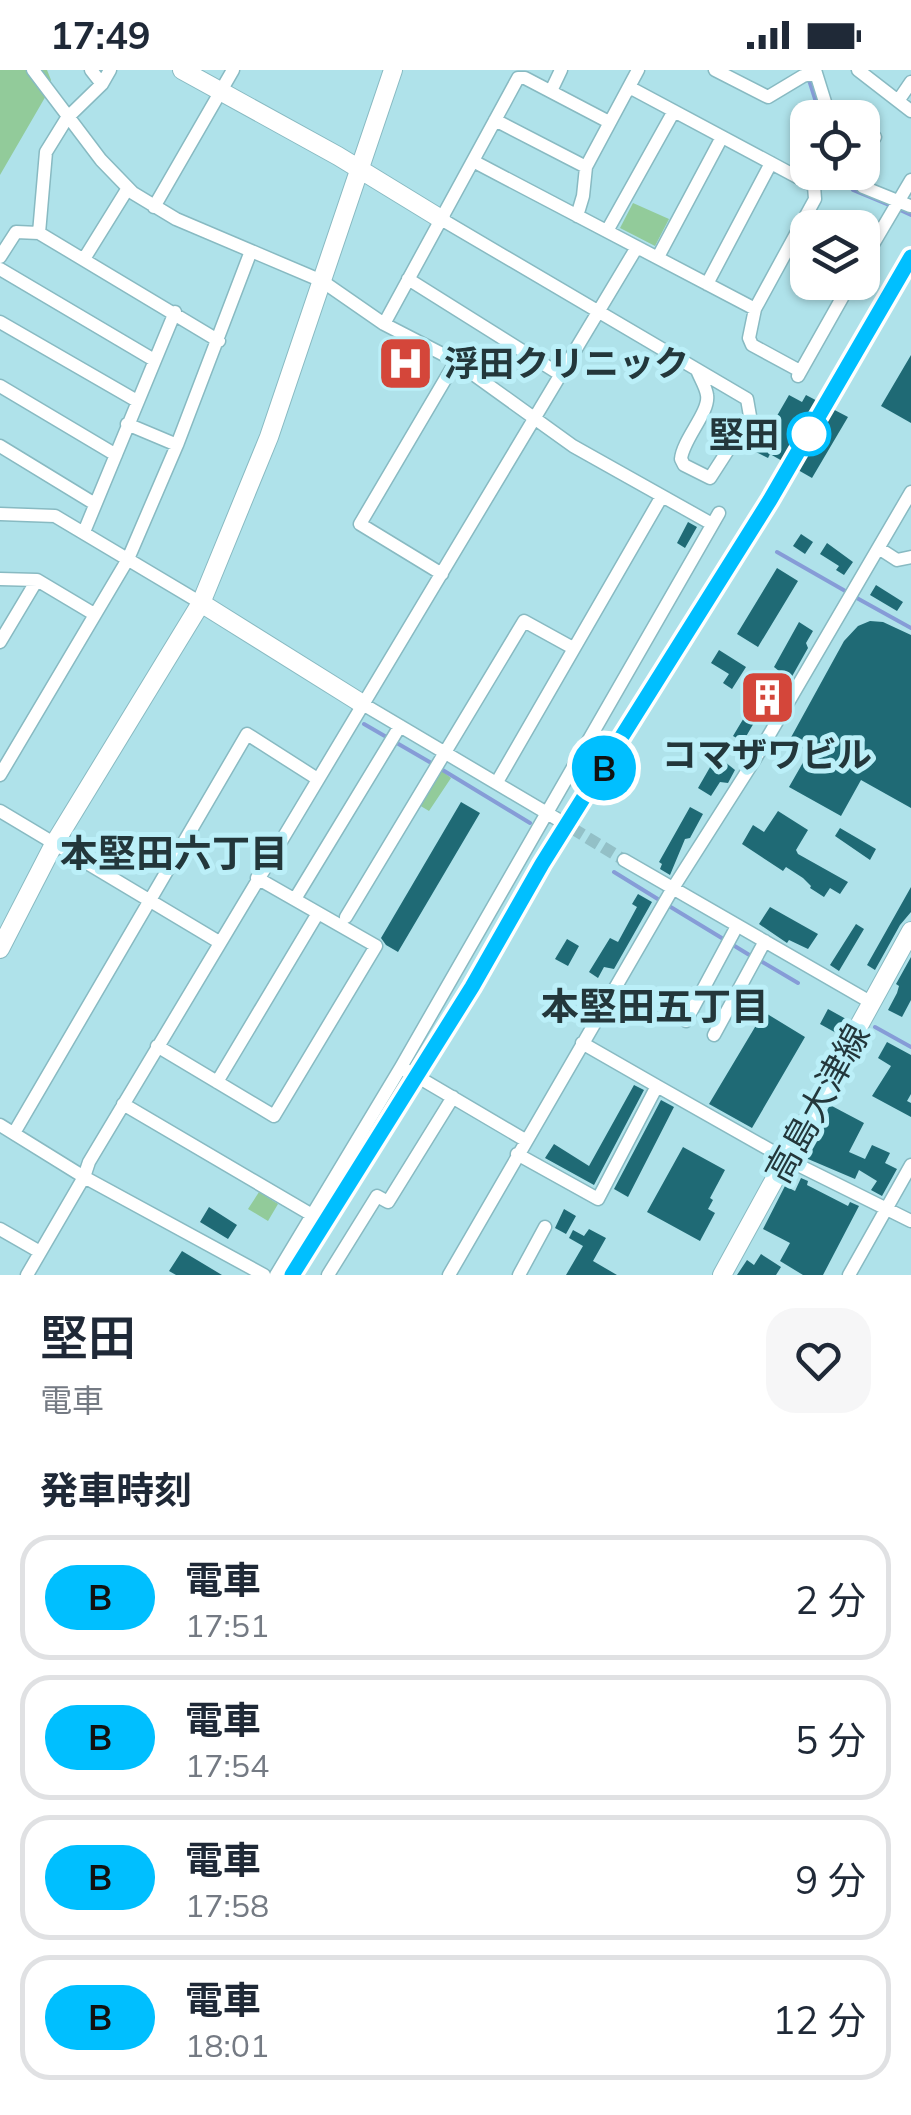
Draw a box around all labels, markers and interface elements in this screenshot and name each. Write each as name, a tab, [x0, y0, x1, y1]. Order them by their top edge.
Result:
text: 17:49	[50, 11, 151, 59]
map controls	[790, 100, 880, 300]
button: locate	[790, 100, 880, 190]
button: layers	[790, 210, 880, 300]
hospital icon: 浮田クリニック	[375, 333, 435, 393]
place label: 浮田クリニック	[444, 341, 689, 385]
place label: 堅田	[709, 412, 779, 456]
marker: 堅田	[788, 413, 830, 455]
building icon: コマザワビル	[737, 668, 797, 728]
place label: コマザワビル	[662, 732, 872, 776]
line badge: B	[572, 736, 636, 800]
text: B	[592, 746, 616, 790]
district label: 本堅田六丁目	[60, 829, 288, 877]
district label: 本堅田五丁目	[541, 982, 769, 1030]
street label: 高島大津線	[755, 1016, 879, 1190]
text: 堅田	[40, 1307, 136, 1367]
button: heart	[766, 1308, 871, 1413]
text: 電車	[40, 1380, 104, 1420]
text: 発車時刻	[40, 1466, 192, 1514]
text: 電車	[185, 1556, 261, 1604]
text: B	[88, 1575, 112, 1619]
text: 2 分	[795, 1576, 866, 1624]
text: 17:51	[185, 1605, 269, 1645]
text: 電車	[185, 1696, 261, 1744]
text: B	[88, 1715, 112, 1759]
text: 5 分	[795, 1716, 866, 1764]
text: 17:54	[185, 1745, 269, 1785]
text: 電車	[185, 1836, 261, 1884]
text: B	[88, 1855, 112, 1899]
text: 9 分	[795, 1856, 866, 1904]
text: 17:58	[185, 1885, 269, 1925]
text: 電車	[185, 1976, 261, 2024]
text: B	[88, 1995, 112, 2039]
text: 12 分	[772, 1996, 866, 2044]
text: 18:01	[185, 2025, 269, 2065]

